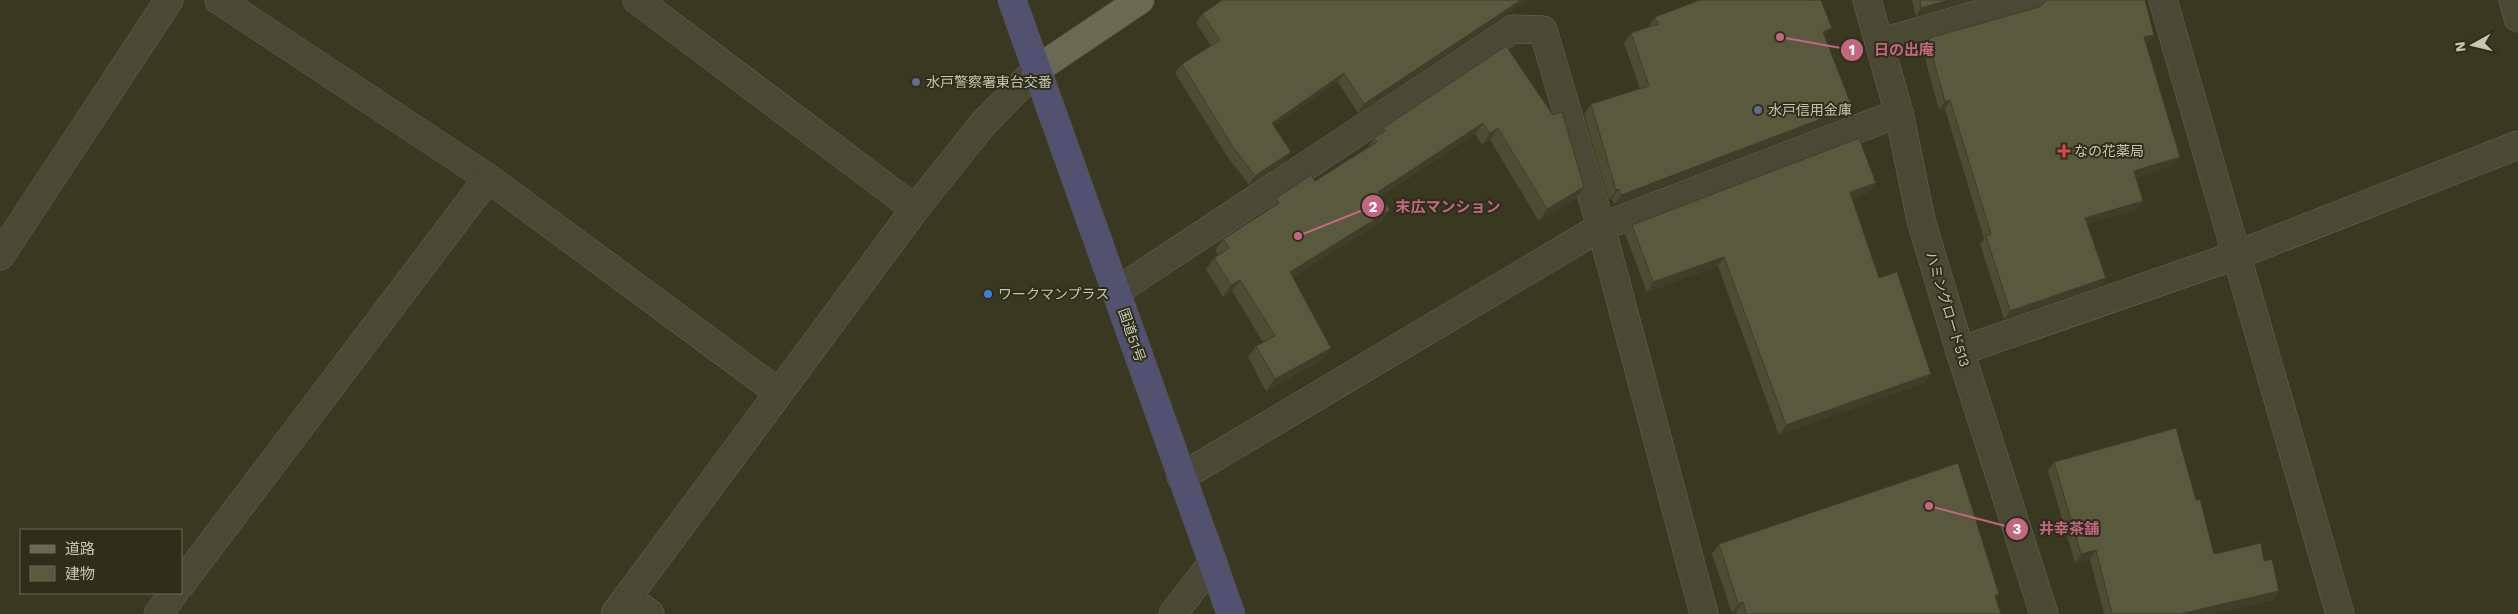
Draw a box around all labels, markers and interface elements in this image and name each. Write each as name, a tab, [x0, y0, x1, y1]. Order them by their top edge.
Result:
north arrow	[2448, 20, 2498, 70]
callout: 日の出庵	[1839, 35, 1944, 65]
text: 1	[1849, 41, 1855, 59]
text: 日の出庵	[1874, 41, 1934, 59]
text: N	[2451, 41, 2469, 53]
place label: 水戸警察署東台交番	[926, 74, 1052, 90]
marker: 水戸警察署東台交番	[910, 76, 922, 88]
place label: 水戸信用金庫	[1768, 102, 1852, 118]
marker: 水戸信用金庫	[1752, 104, 1764, 116]
place label: なの花薬局	[2074, 143, 2144, 159]
marker: なの花薬局	[2058, 145, 2070, 157]
callout: 末広マンション	[1360, 191, 1510, 221]
text: 2	[1369, 198, 1378, 216]
text: 末広マンション	[1395, 198, 1501, 216]
street label: ハミングロード513	[1923, 249, 1973, 369]
place label: ワークマンプラス	[998, 286, 1109, 302]
marker: ワークマンプラス	[982, 288, 994, 300]
street label: 国道51号	[1115, 306, 1149, 364]
callout: 井幸茶舗	[2004, 514, 2109, 544]
text: 3	[2013, 520, 2022, 538]
text: 井幸茶舗	[2039, 520, 2099, 538]
legend	[20, 529, 182, 594]
text: 道路	[65, 540, 95, 558]
text: 建物	[65, 565, 95, 583]

